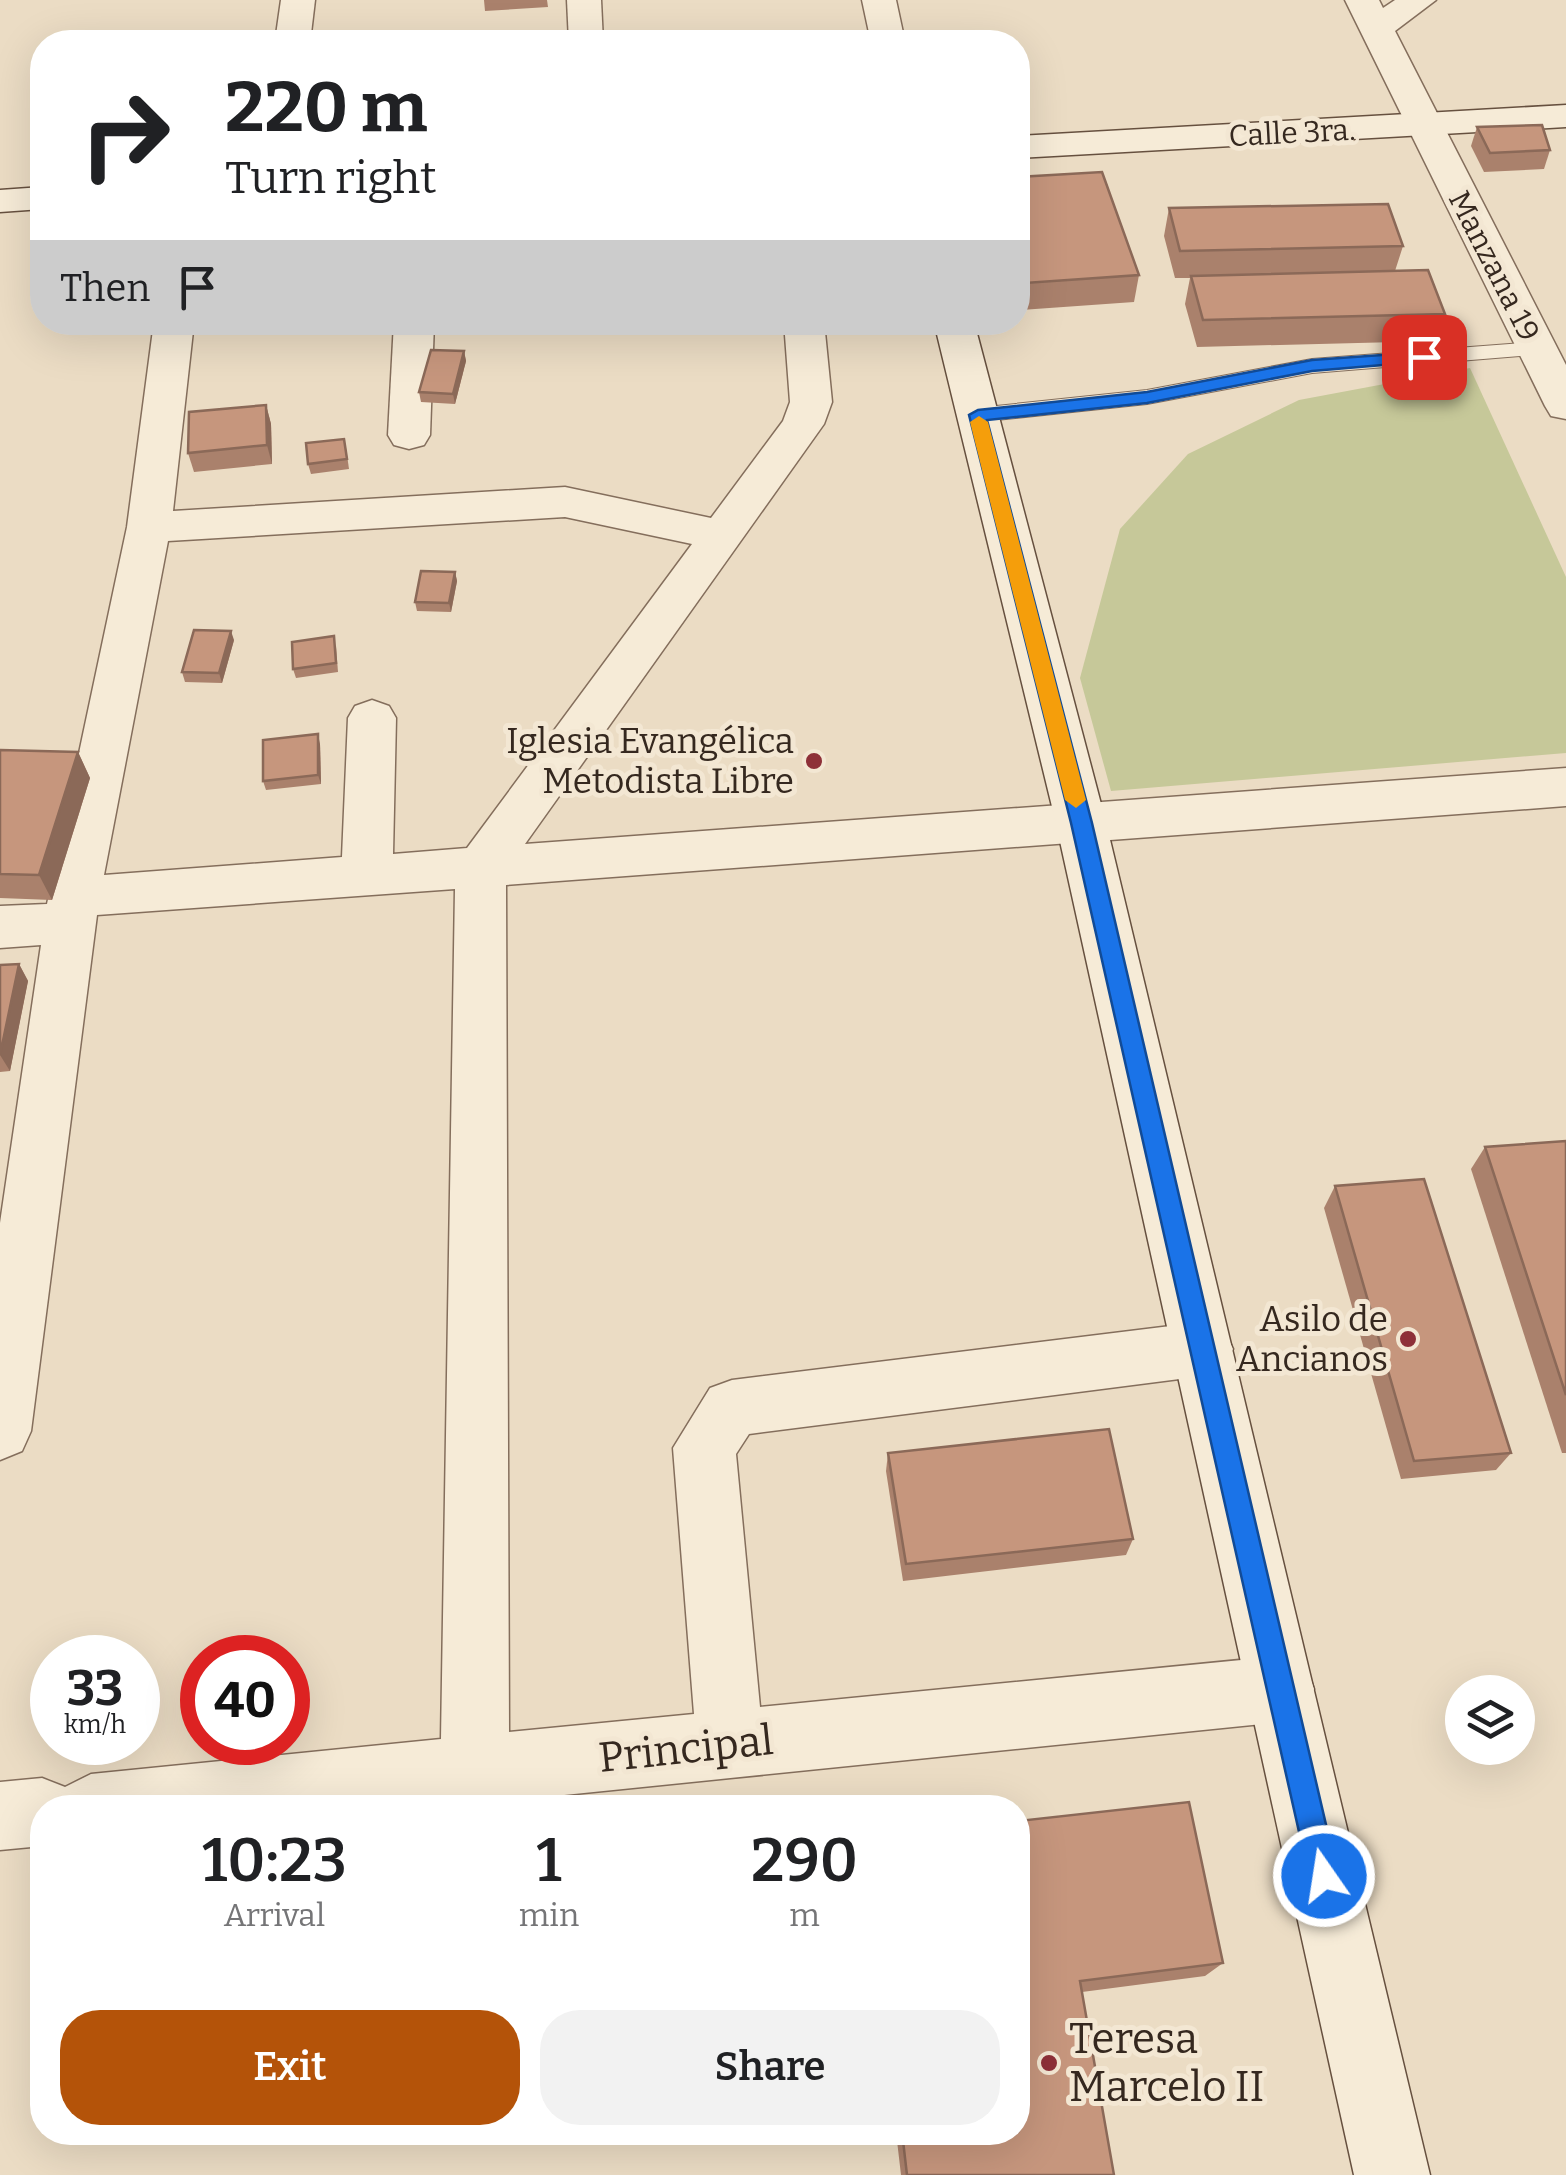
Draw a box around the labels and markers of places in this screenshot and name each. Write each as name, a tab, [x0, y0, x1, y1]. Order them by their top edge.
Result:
pin	[1382, 315, 1467, 400]
place label: Iglesia Evangélica Metodista Libre	[506, 720, 794, 802]
marker: Iglesia Evangélica Metodista Libre	[803, 750, 825, 772]
place label: Asilo de Ancianos	[1236, 1298, 1388, 1380]
marker: Asilo de Ancianos	[1397, 1328, 1419, 1350]
place label: Teresa Marcelo II	[1069, 2014, 1264, 2112]
marker: Teresa Marcelo II	[1038, 2052, 1060, 2074]

